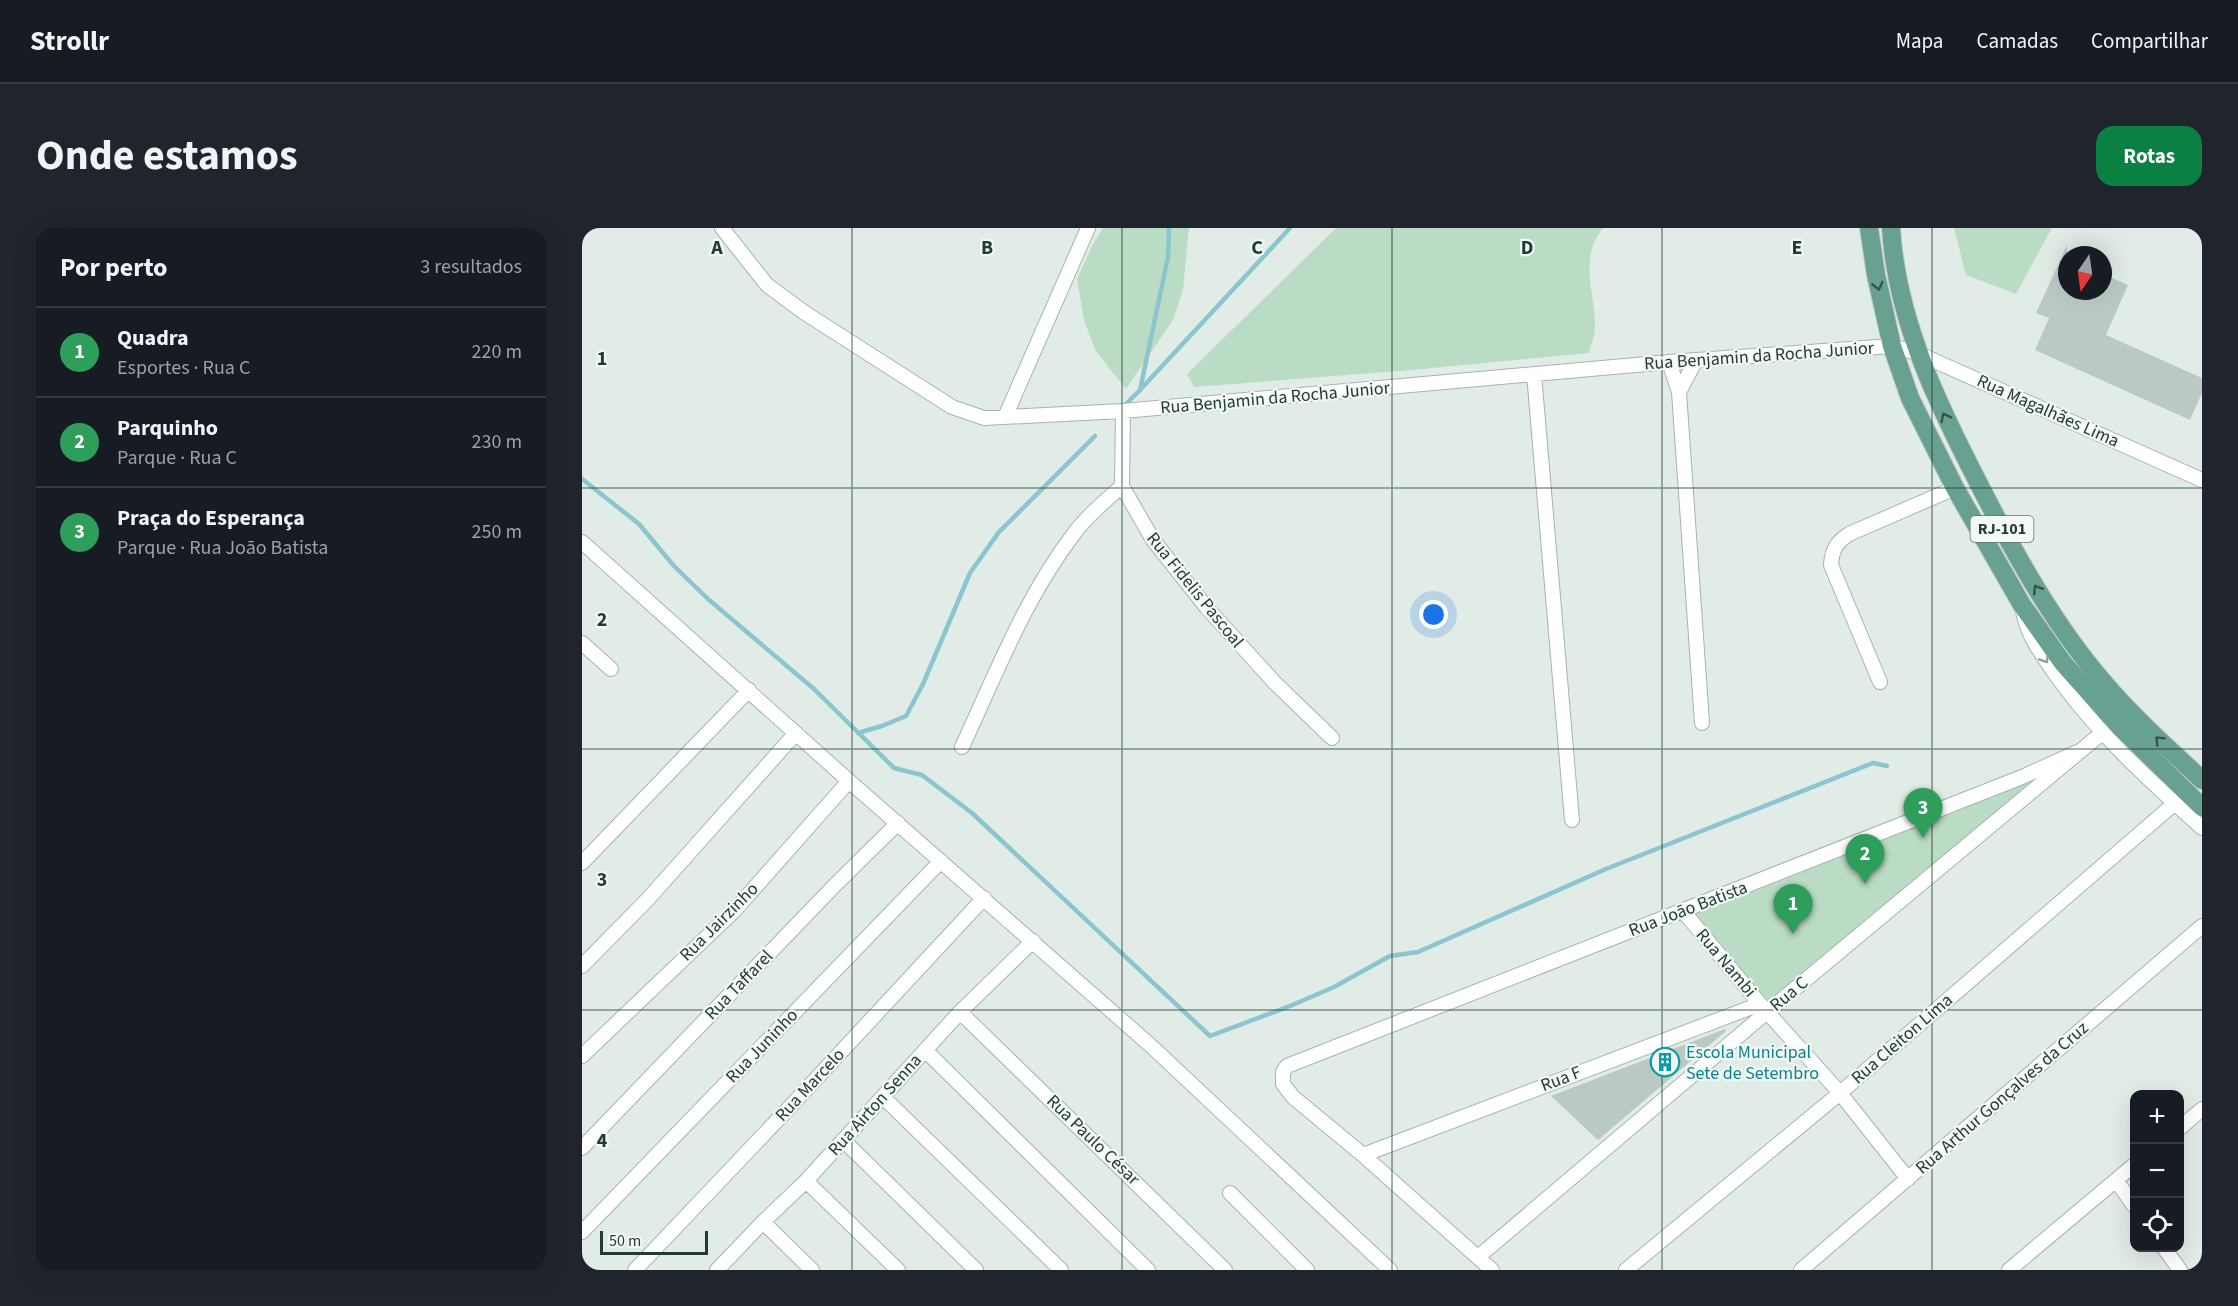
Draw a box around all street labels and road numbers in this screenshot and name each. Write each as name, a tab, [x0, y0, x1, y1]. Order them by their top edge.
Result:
street label: Rua Benjamin da Rocha Junior	[1643, 335, 1875, 376]
street label: Rua Magalhães Lima	[1973, 368, 2123, 454]
street label: Rua Benjamin da Rocha Junior	[1159, 375, 1392, 420]
road number: RJ-101	[1970, 516, 2034, 542]
street label: Rua Fidelis Pascoal	[1141, 527, 1249, 653]
street label: Rua Joāo Batista	[1625, 875, 1751, 943]
street label: Rua Jairzinho	[674, 877, 764, 967]
street label: Rua Nambi	[1690, 923, 1762, 1003]
street label: Rua Taffarel	[699, 944, 779, 1026]
street label: Rua C	[1765, 971, 1813, 1017]
street label: Rua Cleiton Lima	[1846, 988, 1958, 1090]
street label: Rua Juninho	[720, 1003, 804, 1089]
street label: Rua Arthur Gonçalves da Cruz	[1910, 1016, 2094, 1180]
street label: Rua Marcelo	[769, 1043, 851, 1127]
street label: Rua Airton Senna	[822, 1049, 928, 1161]
street label: Rua F	[1537, 1060, 1585, 1098]
street label: Rua Paulo César	[1041, 1089, 1146, 1192]

